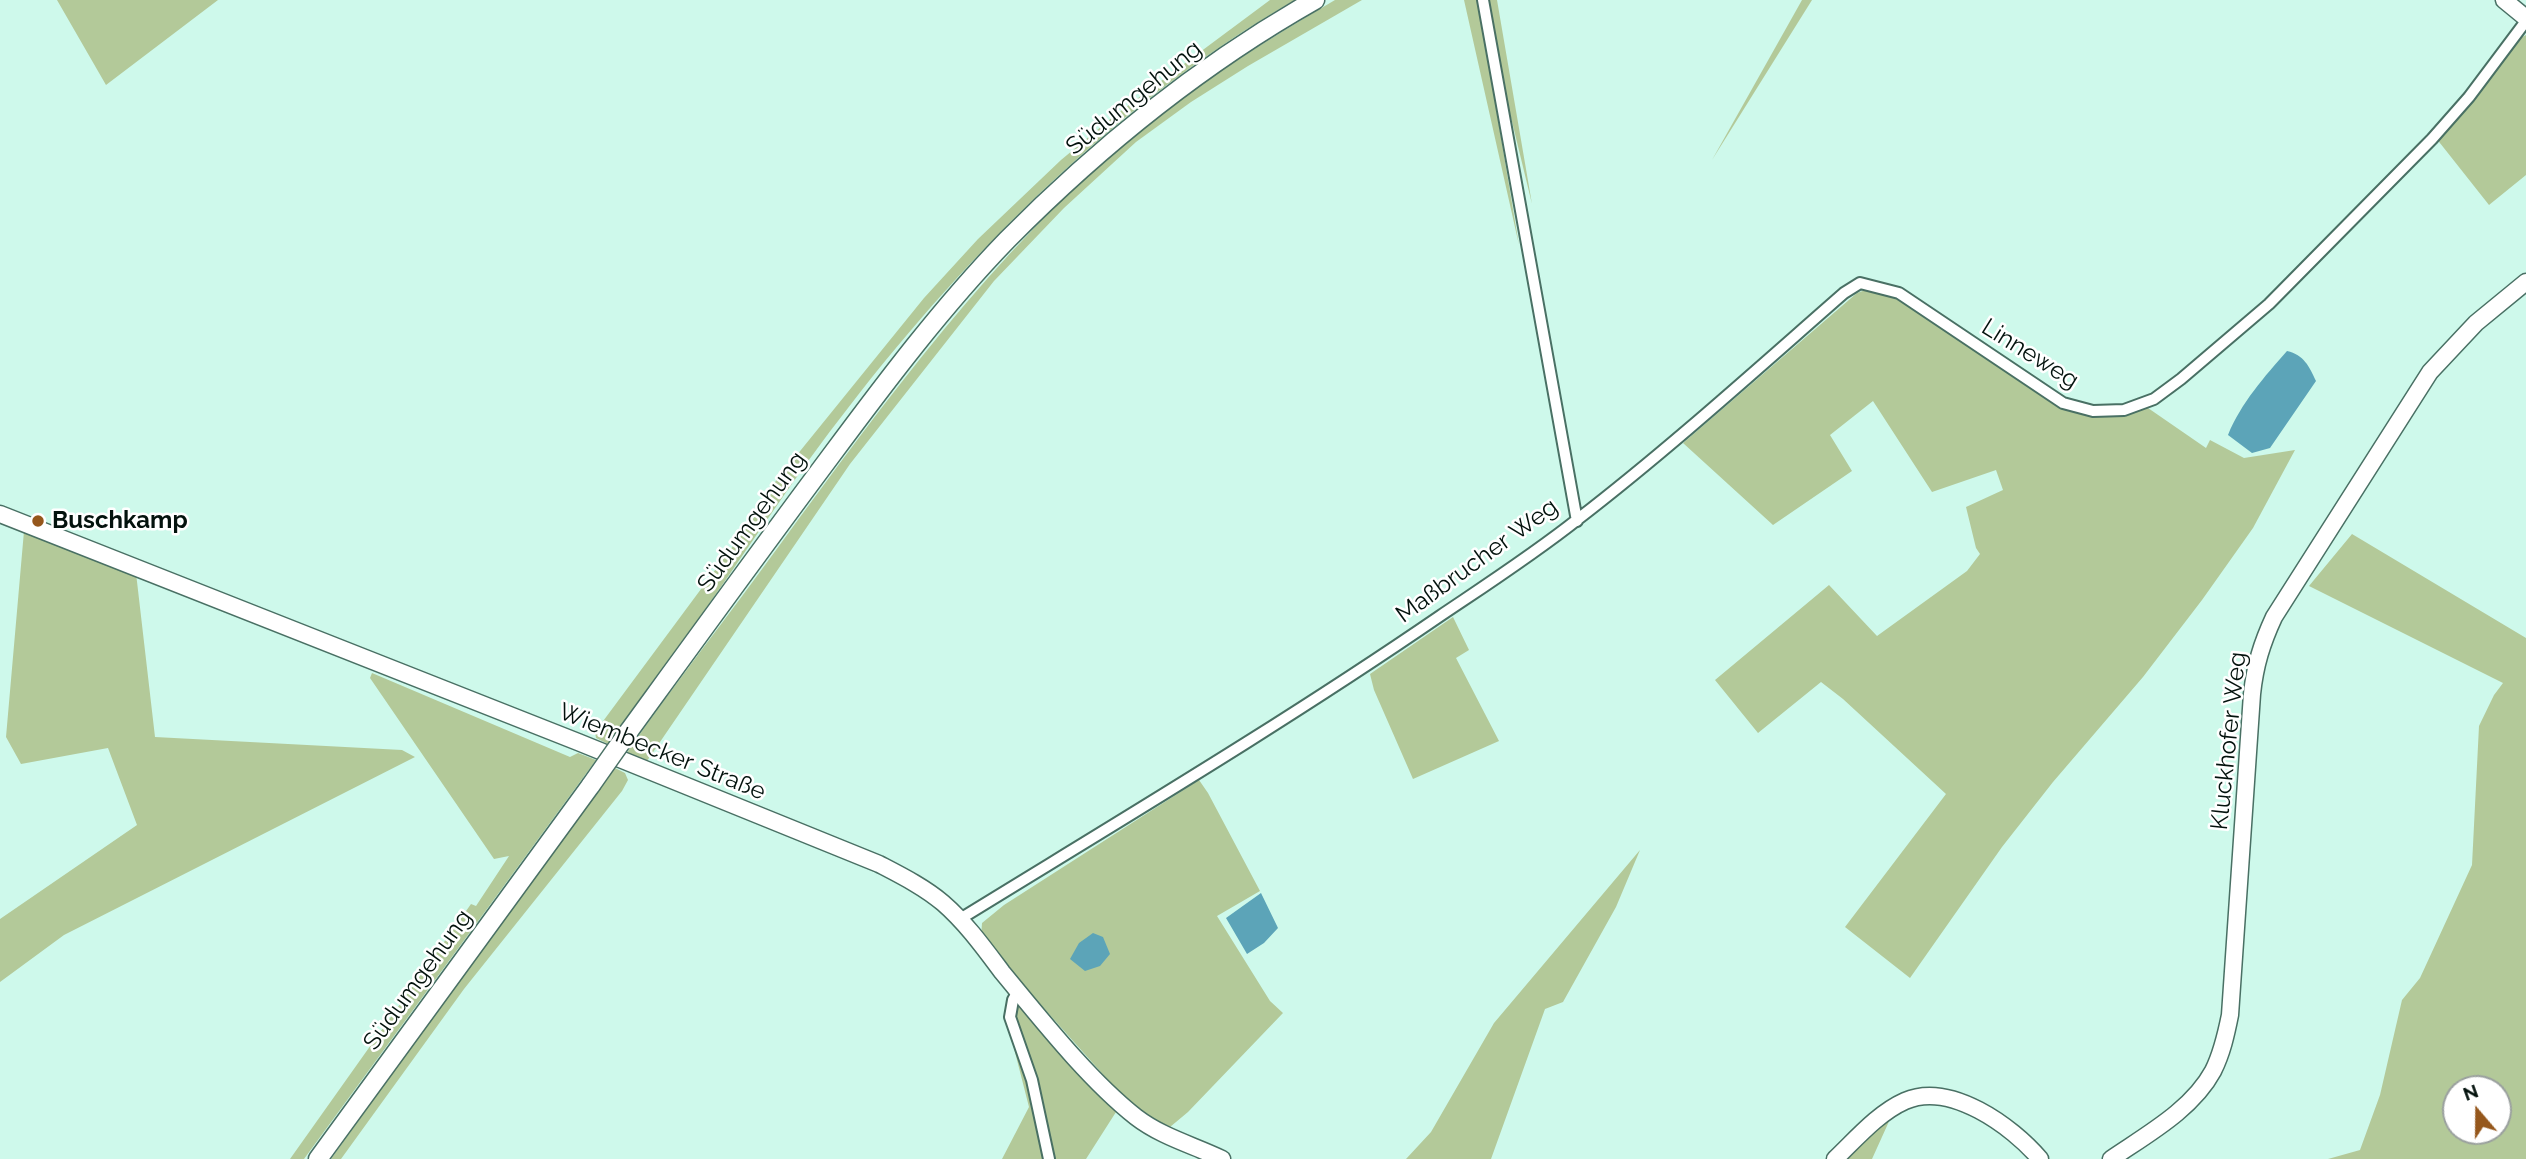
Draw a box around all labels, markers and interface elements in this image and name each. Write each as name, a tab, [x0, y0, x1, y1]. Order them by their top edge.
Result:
street label: Südumgehung	[1060, 35, 1208, 161]
street label: Linneweg	[1976, 313, 2084, 395]
street label: Südumgehung	[692, 446, 812, 598]
street label: Maßbrucher Weg	[1390, 493, 1564, 629]
place label: Buschkamp	[52, 507, 188, 535]
marker: Buschkamp	[30, 513, 46, 529]
street label: Kluckhofer Weg	[2205, 651, 2253, 831]
street label: Wiembecker Straße	[554, 697, 770, 807]
street label: Südumgehung	[358, 904, 478, 1056]
north arrow	[2442, 1075, 2512, 1145]
text: N	[2460, 1079, 2481, 1105]

